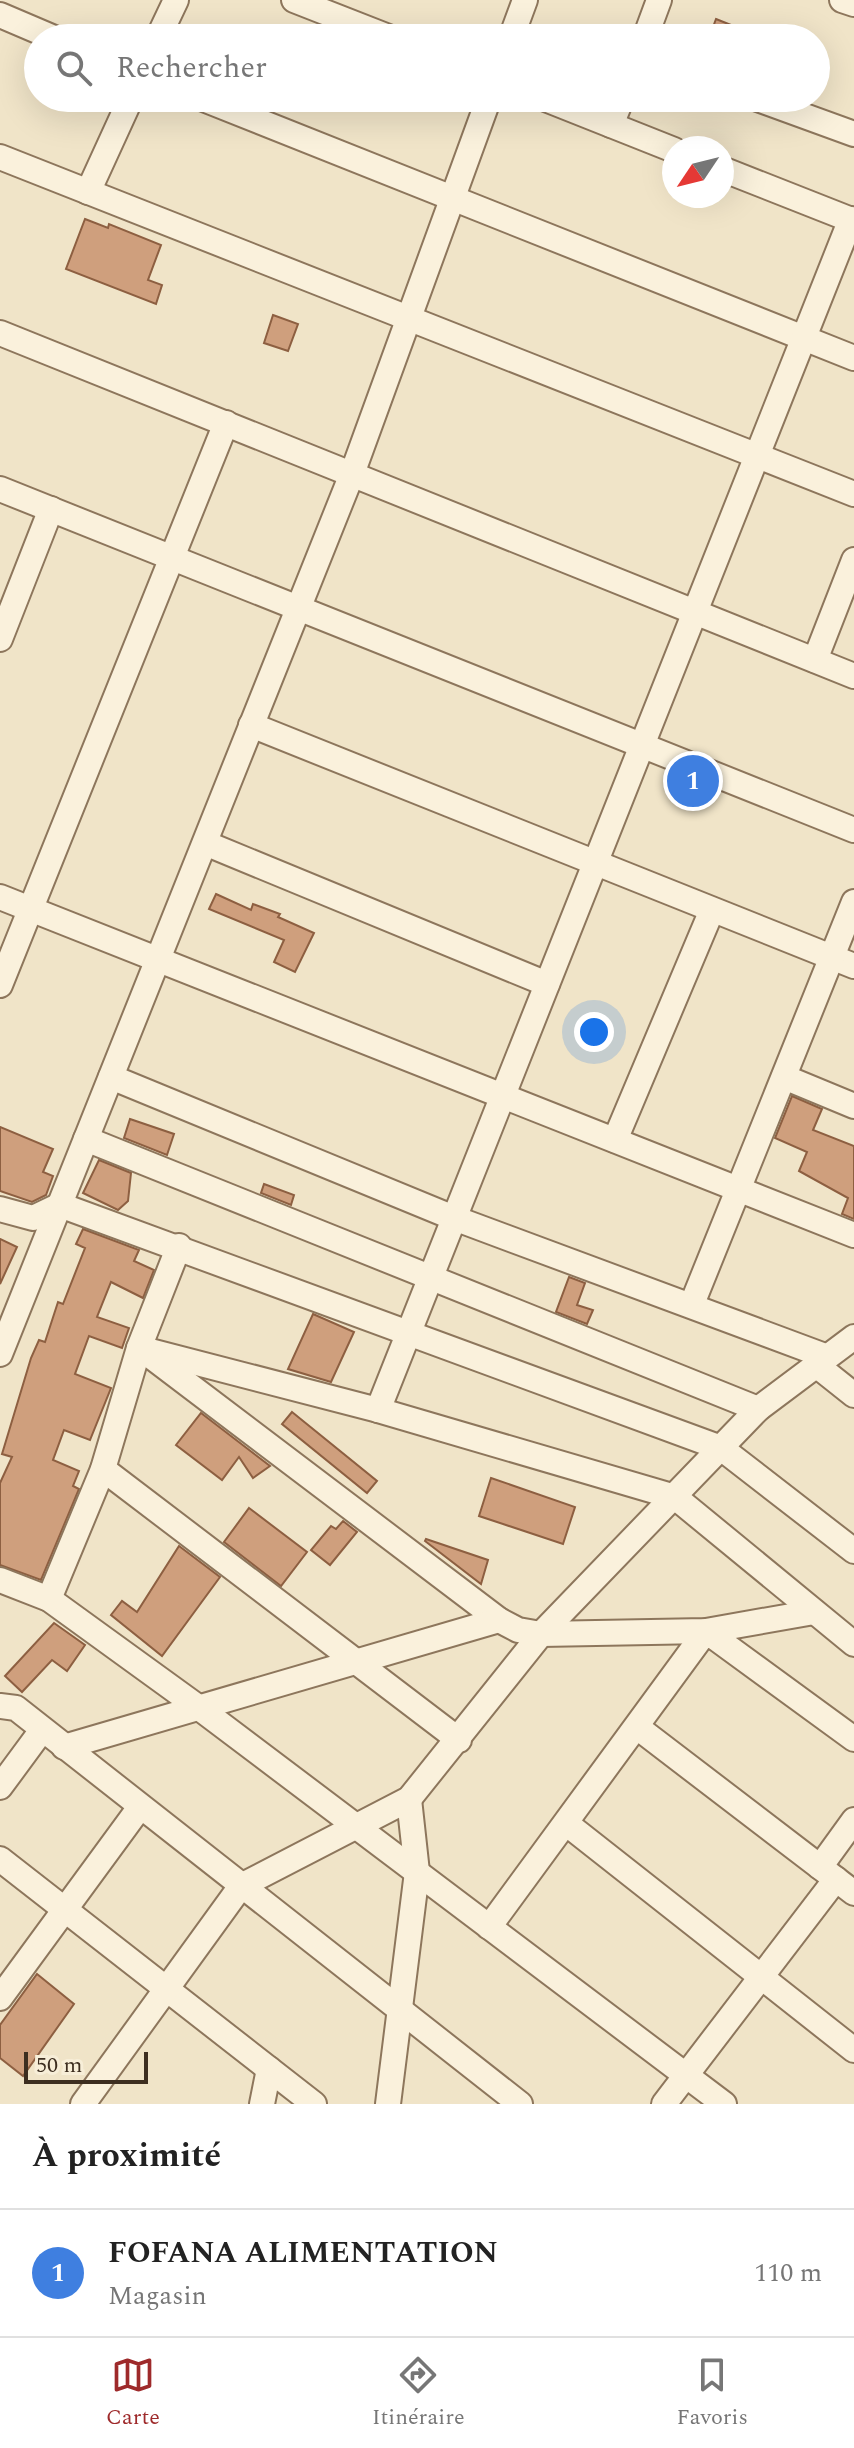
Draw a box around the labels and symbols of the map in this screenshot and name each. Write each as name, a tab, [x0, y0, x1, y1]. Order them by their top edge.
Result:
north arrow	[662, 136, 734, 208]
pin: 1	[667, 751, 719, 811]
your location	[574, 1012, 614, 1052]
scale bar	[24, 2048, 148, 2084]

